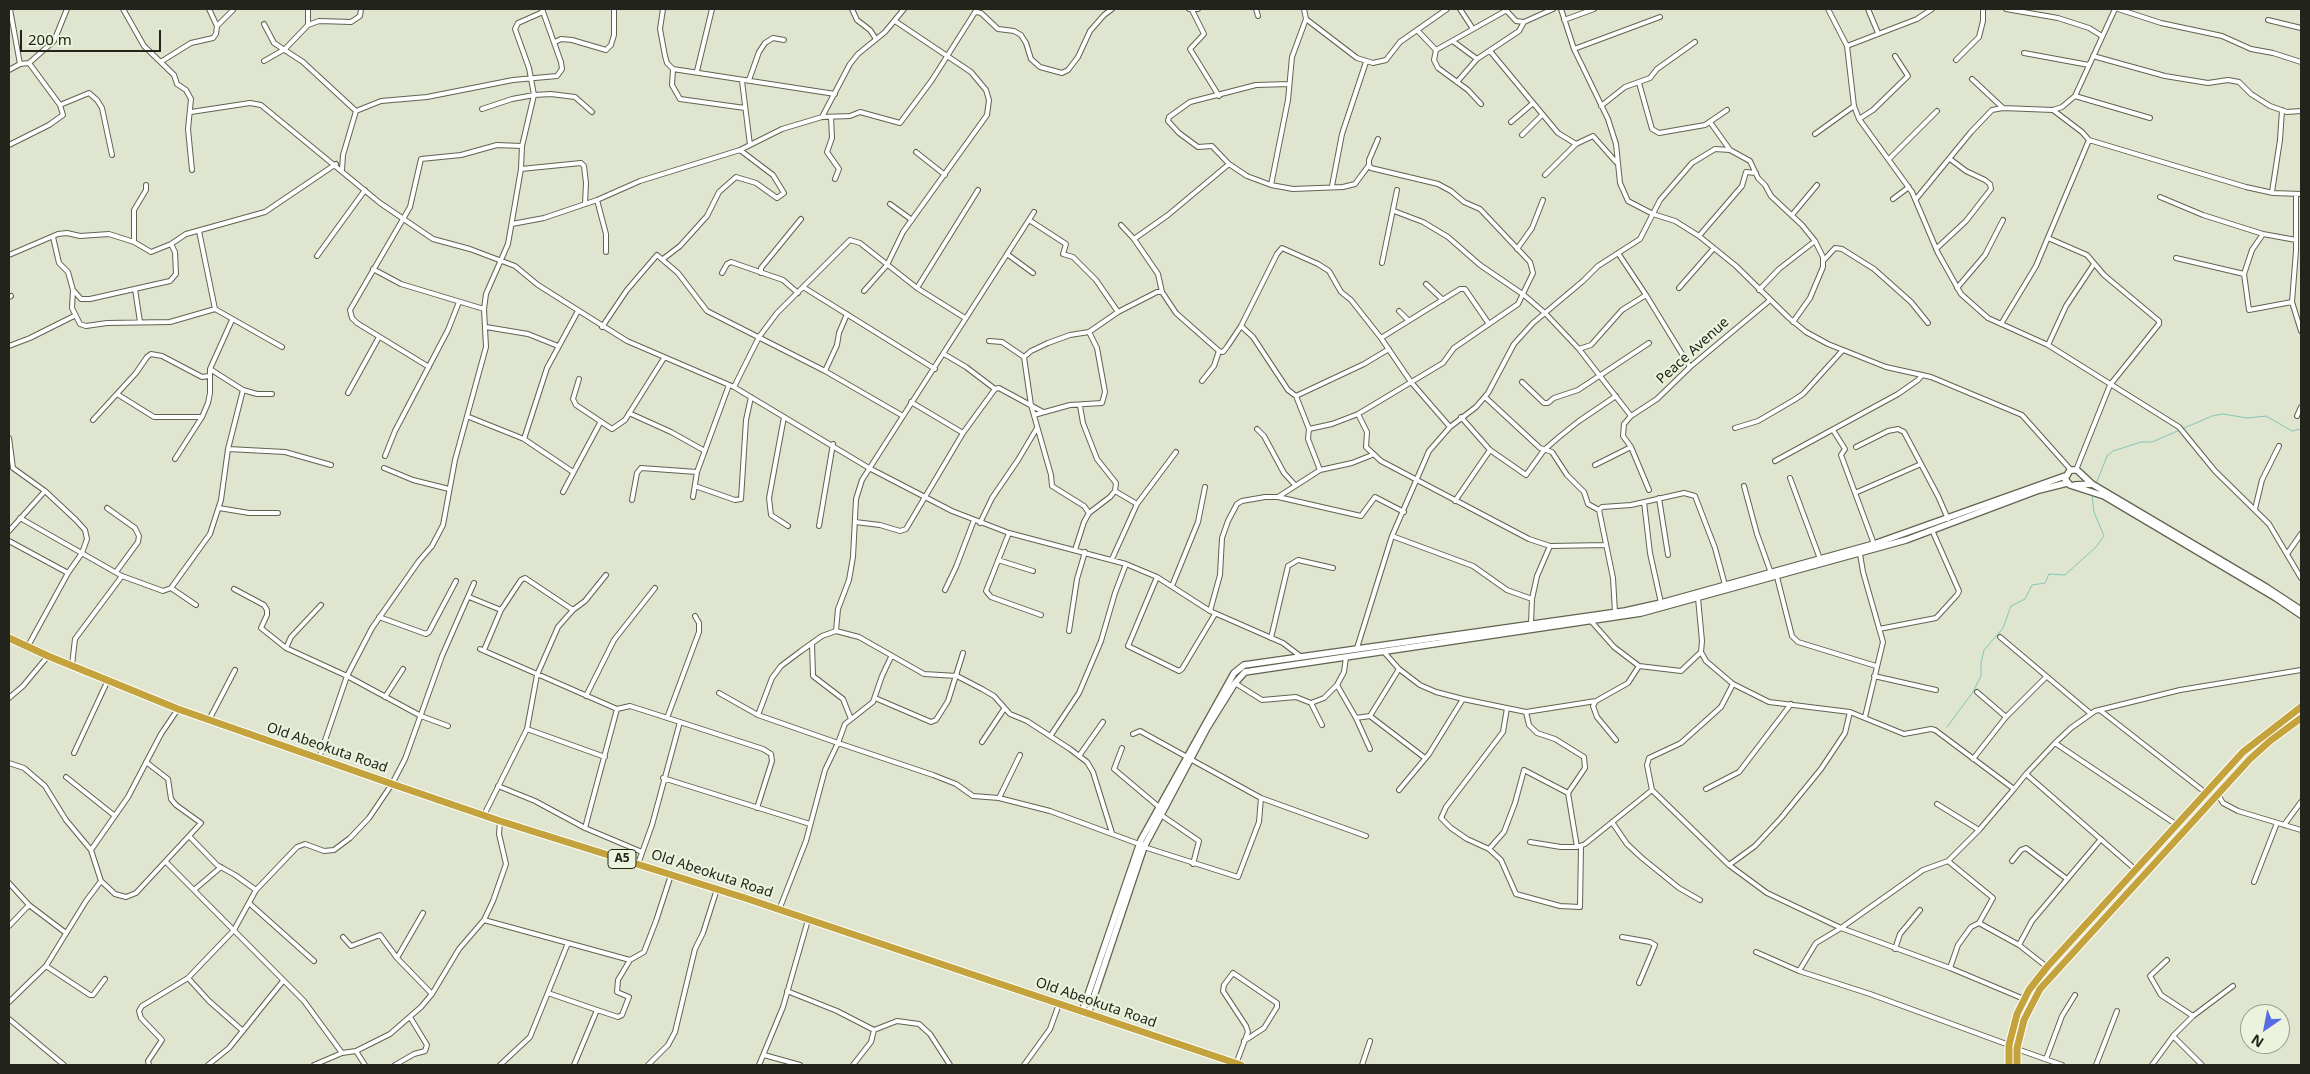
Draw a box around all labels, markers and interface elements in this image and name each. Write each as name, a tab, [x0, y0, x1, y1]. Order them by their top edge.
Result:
scale bar	[22, 20, 164, 52]
text: 200 m	[28, 29, 72, 49]
street label: Peace Avenue	[1653, 314, 1733, 388]
street label: Old Abeokuta Road	[264, 719, 390, 777]
street label: Old Abeokuta Road	[649, 846, 775, 902]
road number: A5	[608, 850, 636, 869]
street label: Old Abeokuta Road	[1033, 974, 1159, 1032]
north arrow	[2240, 1004, 2290, 1054]
text: N	[2247, 1030, 2267, 1052]

